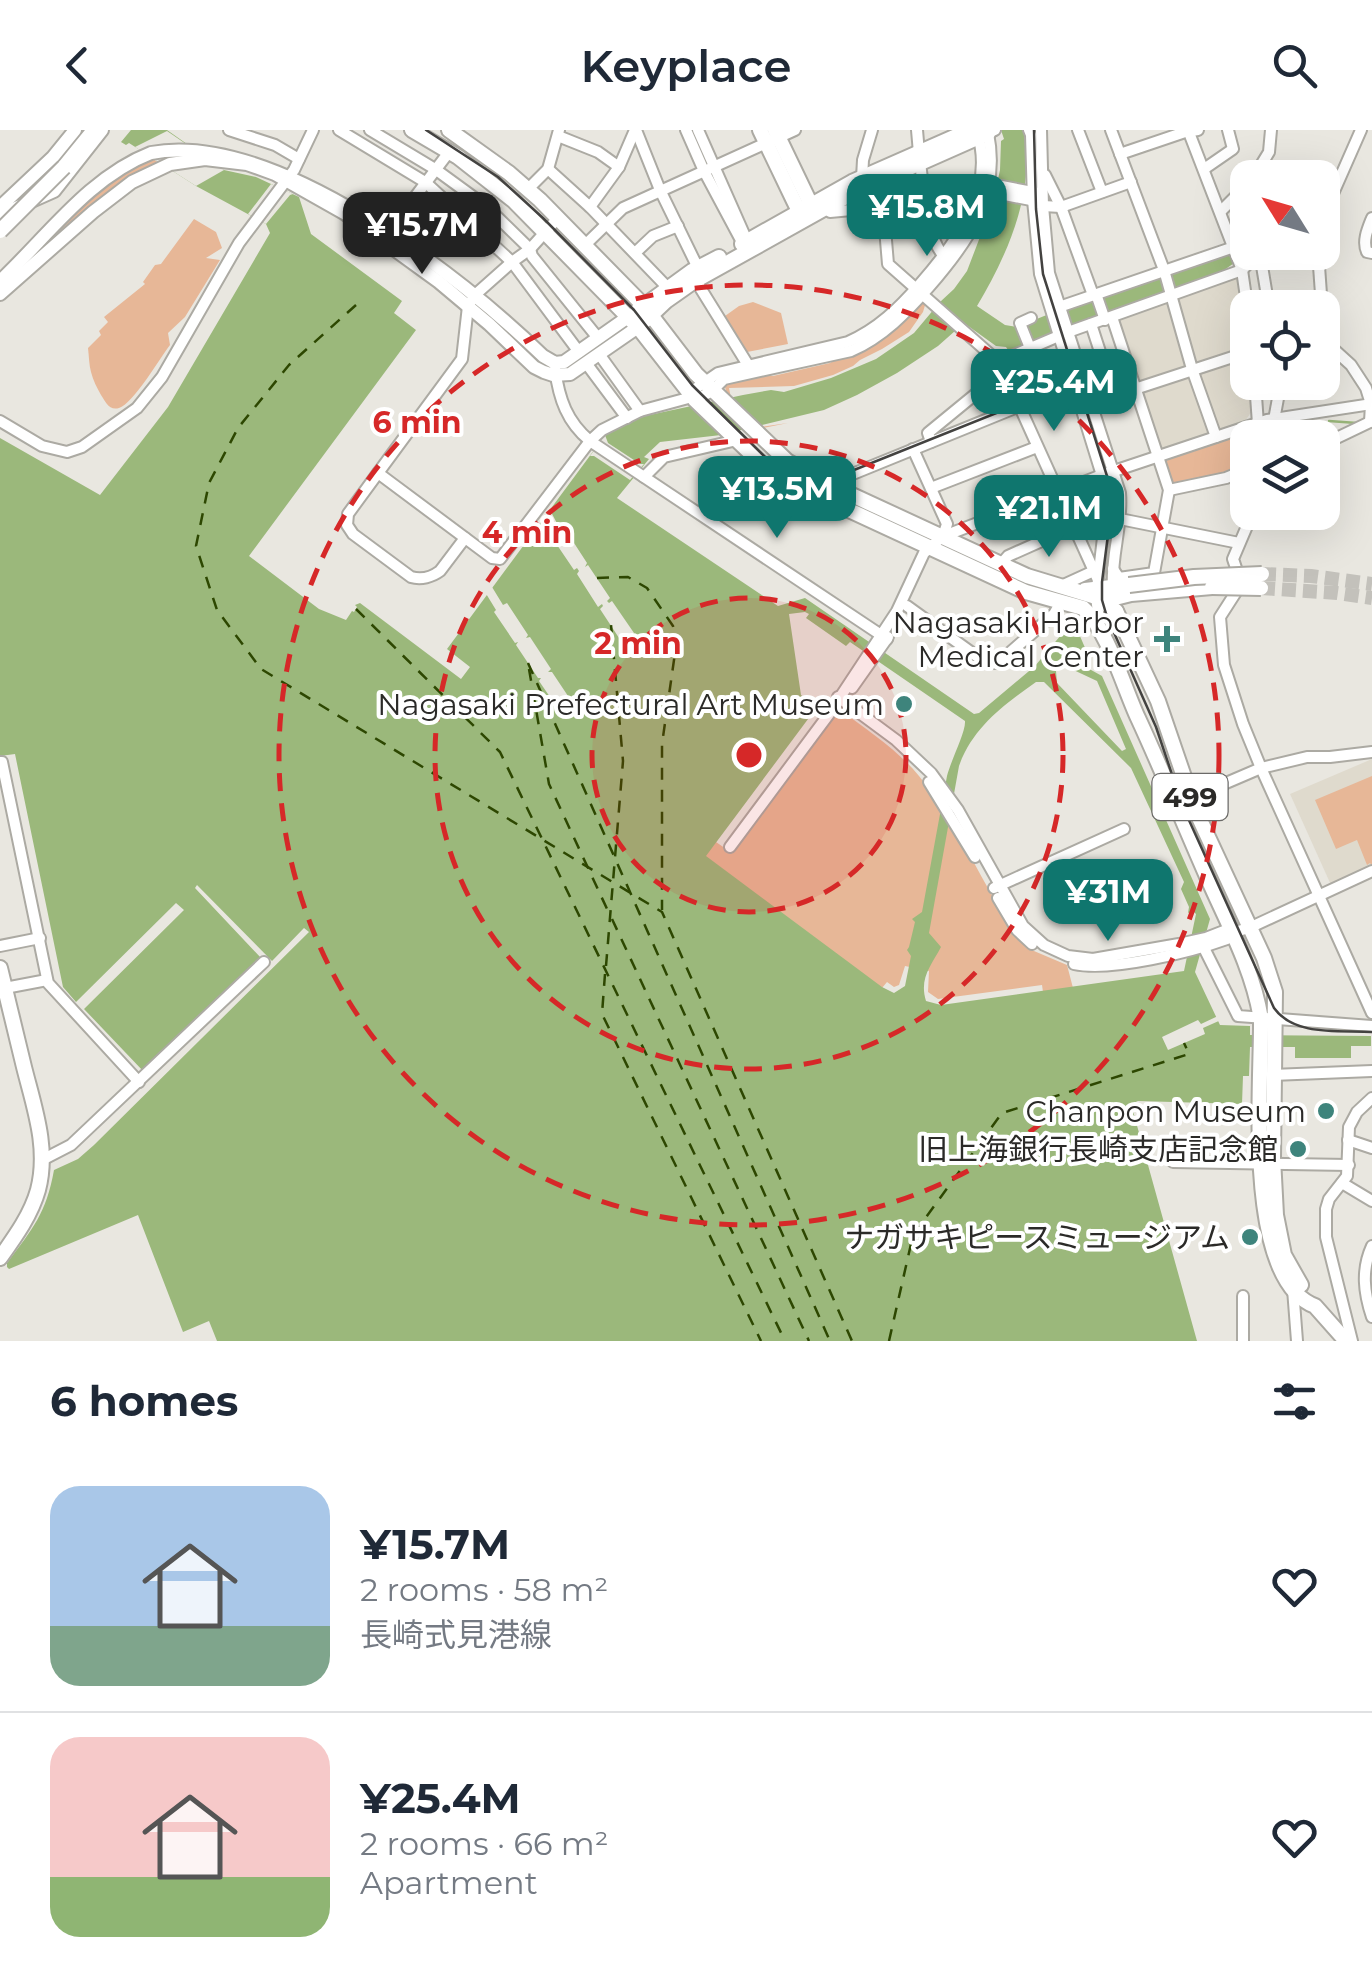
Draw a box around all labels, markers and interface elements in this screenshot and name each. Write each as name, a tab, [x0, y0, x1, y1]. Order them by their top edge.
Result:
icon: back	[50, 38, 105, 93]
text: Keyplace	[581, 38, 791, 93]
icon: search	[1267, 38, 1322, 93]
north arrow	[1230, 160, 1340, 270]
map controls	[1230, 160, 1340, 530]
pin: ¥15.8M	[846, 174, 1008, 259]
text: ¥15.8M	[869, 187, 985, 226]
pin: ¥15.7M	[341, 192, 503, 277]
text: ¥15.7M	[365, 205, 479, 244]
button: locate	[1230, 290, 1340, 400]
pin: ¥25.4M	[973, 349, 1135, 434]
text: ¥25.4M	[993, 362, 1115, 401]
text: 6 min	[373, 404, 461, 441]
button: layers	[1230, 420, 1340, 530]
pin: ¥13.5M	[696, 456, 858, 541]
text: ¥13.5M	[720, 469, 834, 508]
pin: ¥21.1M	[968, 475, 1130, 560]
text: ¥21.1M	[996, 488, 1102, 527]
text: 4 min	[482, 514, 572, 551]
place label: Nagasaki Harbor Medical Center	[892, 604, 1144, 675]
text: 2 min	[594, 625, 682, 662]
marker: Nagasaki Harbor Medical Center	[1154, 626, 1180, 652]
place label: Nagasaki Prefectural Art Museum	[377, 686, 884, 723]
marker: Nagasaki Prefectural Art Museum	[893, 693, 915, 715]
centre of rings	[731, 737, 767, 773]
road number: 499	[1152, 774, 1228, 820]
pin: ¥31M	[1049, 859, 1167, 944]
text: ¥31M	[1065, 872, 1151, 911]
place label: Chanpon Museum	[1026, 1093, 1306, 1130]
marker: Chanpon Museum	[1315, 1100, 1337, 1122]
place label: 旧上海銀行長崎支店記念館	[918, 1131, 1278, 1168]
marker: 旧上海銀行長崎支店記念館	[1287, 1138, 1309, 1160]
place label: ナガサキピースミュージアム	[844, 1219, 1230, 1256]
marker: ナガサキピースミュージアム	[1239, 1226, 1261, 1248]
icon: filters	[1267, 1374, 1322, 1429]
text: 6 homes	[50, 1375, 238, 1427]
text: ¥15.7M	[360, 1518, 510, 1570]
icon: home	[130, 1526, 250, 1646]
icon: heart	[1267, 1559, 1322, 1614]
text: 2 rooms · 58 m²	[360, 1570, 608, 1609]
text: 長崎式見港線	[360, 1615, 552, 1654]
text: ¥25.4M	[360, 1772, 521, 1824]
icon: home	[130, 1777, 250, 1897]
icon: heart	[1267, 1810, 1322, 1865]
text: 2 rooms · 66 m²	[360, 1824, 609, 1863]
text: Apartment	[360, 1863, 538, 1902]

